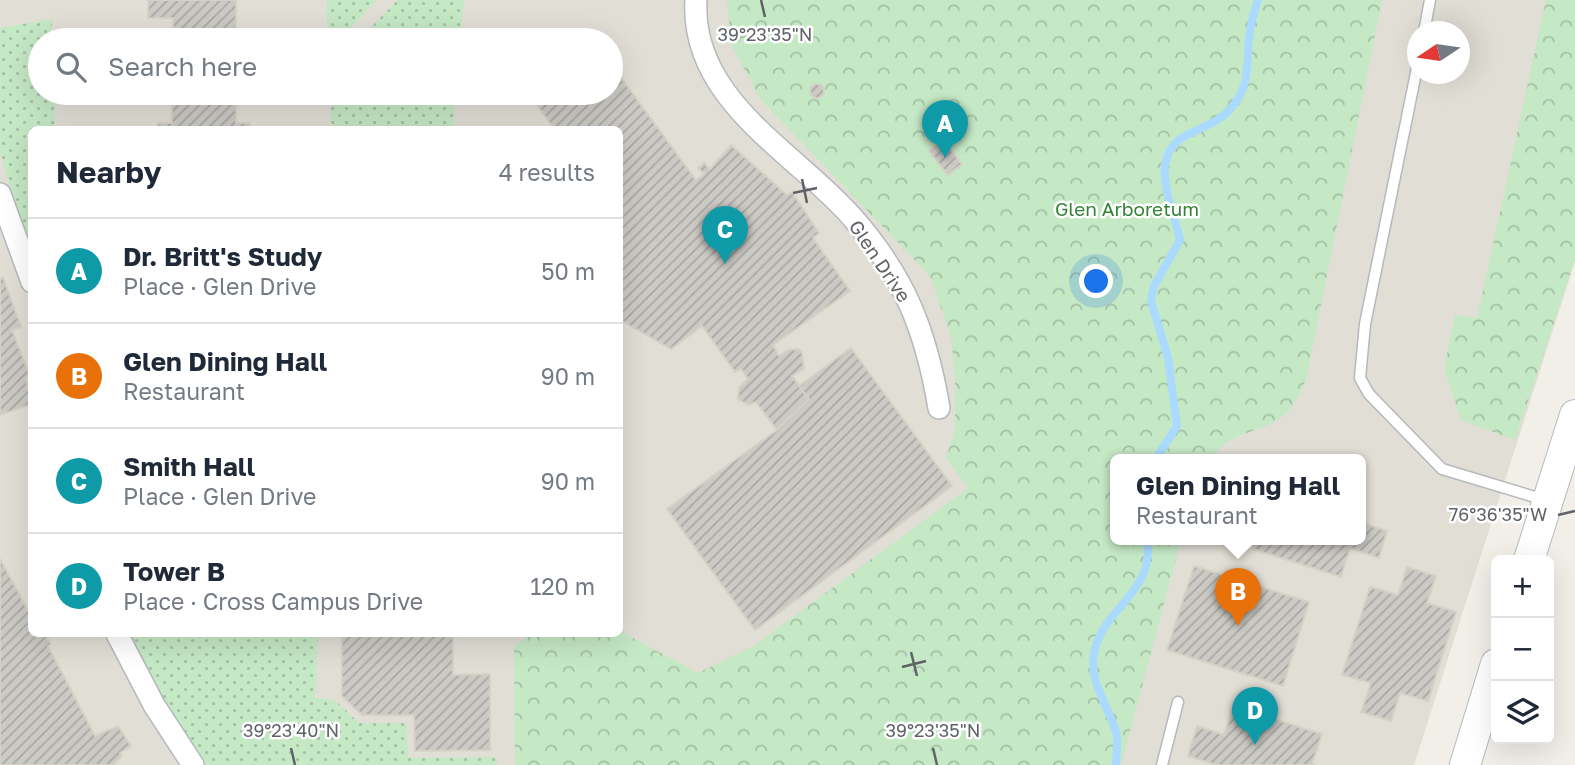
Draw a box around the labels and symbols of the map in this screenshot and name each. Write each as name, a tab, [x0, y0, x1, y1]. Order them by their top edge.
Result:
north arrow	[1407, 21, 1470, 84]
text: 39°23'35"N	[717, 23, 813, 45]
pin: A	[922, 100, 968, 158]
park label: Glen Arboretum	[1055, 197, 1199, 220]
pin: C	[702, 206, 748, 264]
street label: Glen Drive	[845, 215, 916, 306]
your location	[1079, 264, 1113, 298]
text: 76°36'35"W	[1449, 503, 1547, 525]
pin: B	[1215, 568, 1261, 626]
pin: D	[1232, 687, 1278, 745]
text: 39°23'40"N	[243, 719, 339, 741]
text: 39°23'35"N	[885, 719, 981, 741]

